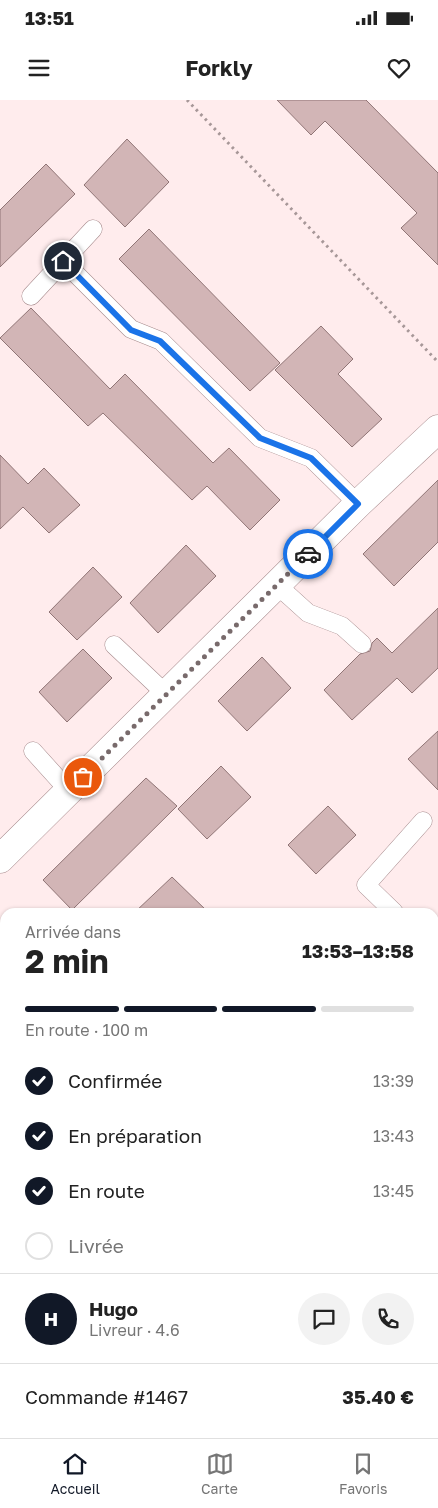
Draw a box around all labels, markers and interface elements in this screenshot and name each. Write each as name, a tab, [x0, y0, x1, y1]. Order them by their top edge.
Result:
text: 13:51	[25, 6, 74, 29]
icon: menu	[25, 54, 53, 82]
text: Forkly	[185, 54, 253, 81]
icon: heart	[385, 54, 413, 82]
pin	[42, 240, 84, 282]
icon: home	[49, 247, 77, 275]
courier	[283, 529, 333, 579]
icon: car	[294, 540, 322, 568]
pin	[62, 756, 104, 798]
icon: bag	[69, 763, 97, 791]
text: Arrivée dans	[25, 922, 121, 942]
text: 13:53–13:58	[302, 939, 414, 962]
text: 2 min	[25, 942, 109, 980]
text: En route · 100 m	[25, 1020, 148, 1040]
icon: check	[25, 1067, 53, 1095]
text: Confirmée	[68, 1069, 162, 1092]
text: 13:39	[373, 1071, 414, 1091]
icon: check	[25, 1122, 53, 1150]
text: En préparation	[68, 1124, 202, 1147]
text: 13:43	[373, 1126, 414, 1146]
icon: check	[25, 1177, 53, 1205]
text: En route	[68, 1179, 145, 1202]
text: 13:45	[373, 1181, 414, 1201]
text: Livrée	[68, 1234, 124, 1257]
button: chat	[298, 1293, 350, 1345]
button: phone	[362, 1293, 414, 1345]
text: Hugo	[89, 1297, 138, 1320]
text: H	[44, 1307, 58, 1330]
text: Livreur · 4.6	[89, 1320, 180, 1340]
text: Commande #1467	[25, 1385, 188, 1408]
text: 35.40 €	[342, 1385, 414, 1408]
tab: Accueil	[51, 1450, 100, 1497]
tab: Carte	[201, 1450, 238, 1497]
tab: Favoris	[339, 1450, 387, 1497]

